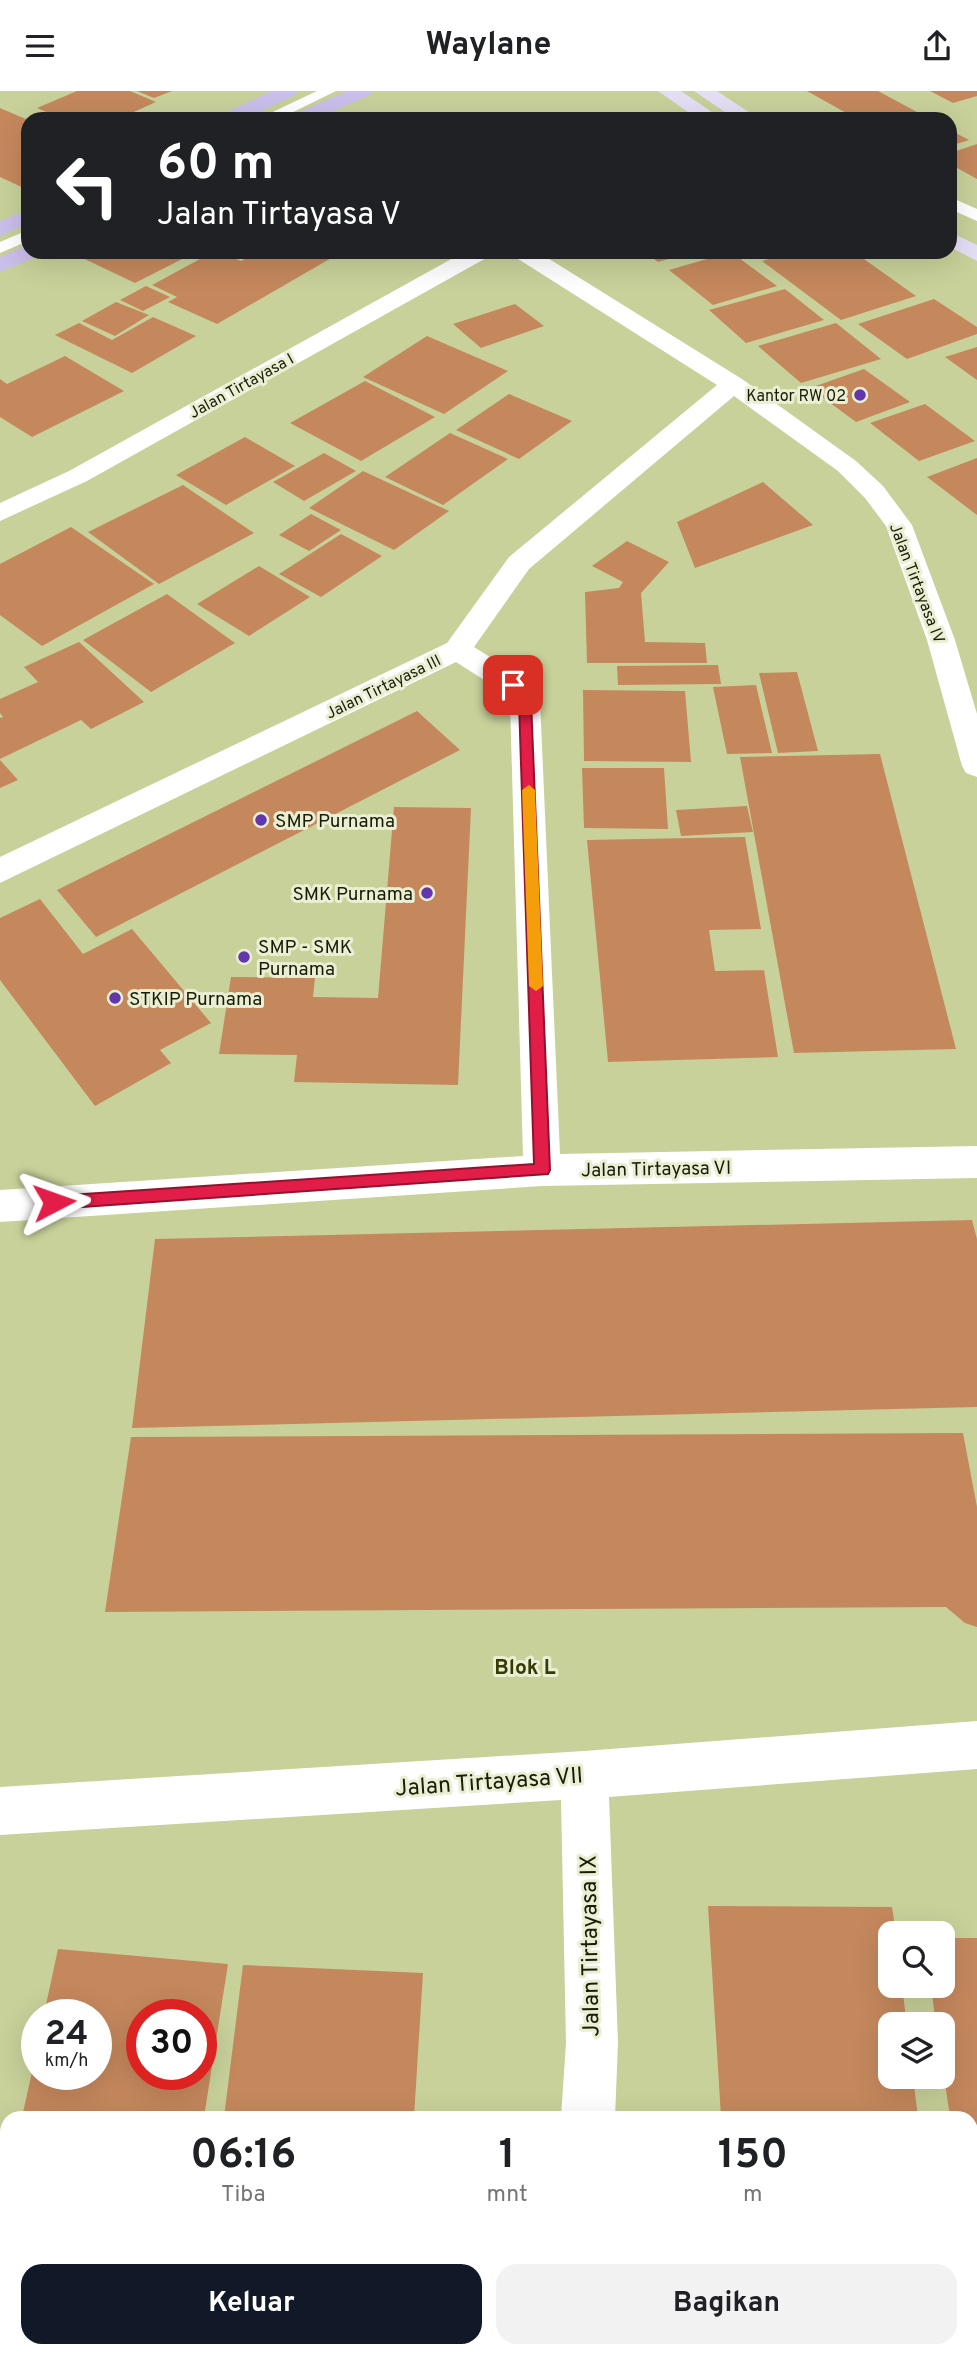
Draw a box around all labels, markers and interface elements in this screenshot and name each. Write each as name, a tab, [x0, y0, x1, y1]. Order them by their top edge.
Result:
text: Waylane	[426, 26, 551, 66]
icon: menu	[21, 27, 59, 65]
icon: share	[918, 27, 956, 65]
text: 60 m	[157, 135, 275, 197]
icon: left	[42, 140, 133, 231]
text: Jalan Tirtayasa V	[157, 196, 401, 236]
street label: Jalan Tirtayasa I	[186, 350, 298, 424]
place label: Kantor RW 02	[746, 387, 846, 407]
marker: Kantor RW 02	[852, 387, 868, 403]
street label: Jalan Tirtayasa IV	[884, 521, 948, 647]
street label: Jalan Tirtayasa III	[323, 651, 445, 724]
pin	[483, 655, 543, 715]
icon: arrive	[494, 666, 532, 704]
place label: SMP Purnama	[275, 810, 395, 834]
marker: SMP Purnama	[253, 812, 269, 828]
place label: SMK Purnama	[292, 883, 413, 907]
marker: SMK Purnama	[419, 885, 435, 901]
place label: SMP - SMK Purnama	[258, 936, 352, 982]
marker: SMP - SMK Purnama	[236, 949, 252, 965]
place label: STKIP Purnama	[129, 988, 262, 1012]
marker: STKIP Purnama	[107, 990, 123, 1006]
street label: Jalan Tirtayasa VI	[581, 1157, 731, 1183]
position arrow	[17, 1165, 91, 1239]
district label: Blok L	[494, 1655, 556, 1682]
street label: Jalan Tirtayasa VII	[394, 1762, 584, 1805]
street label: Jalan Tirtayasa IX	[575, 1855, 608, 2037]
map controls	[878, 1921, 955, 2089]
button: search	[878, 1921, 955, 1998]
speed limit sign: 30	[126, 1999, 217, 2090]
button: layers	[878, 2012, 955, 2089]
text: 24	[45, 2013, 88, 2057]
text: km/h	[45, 2050, 88, 2073]
text: 06:16	[190, 2130, 296, 2183]
text: 1	[499, 2130, 516, 2183]
text: 150	[718, 2130, 788, 2183]
text: Tiba	[221, 2181, 266, 2210]
text: mnt	[487, 2181, 528, 2210]
text: m	[743, 2181, 763, 2210]
button: Keluar	[21, 2264, 482, 2344]
button: Bagikan	[496, 2264, 957, 2344]

